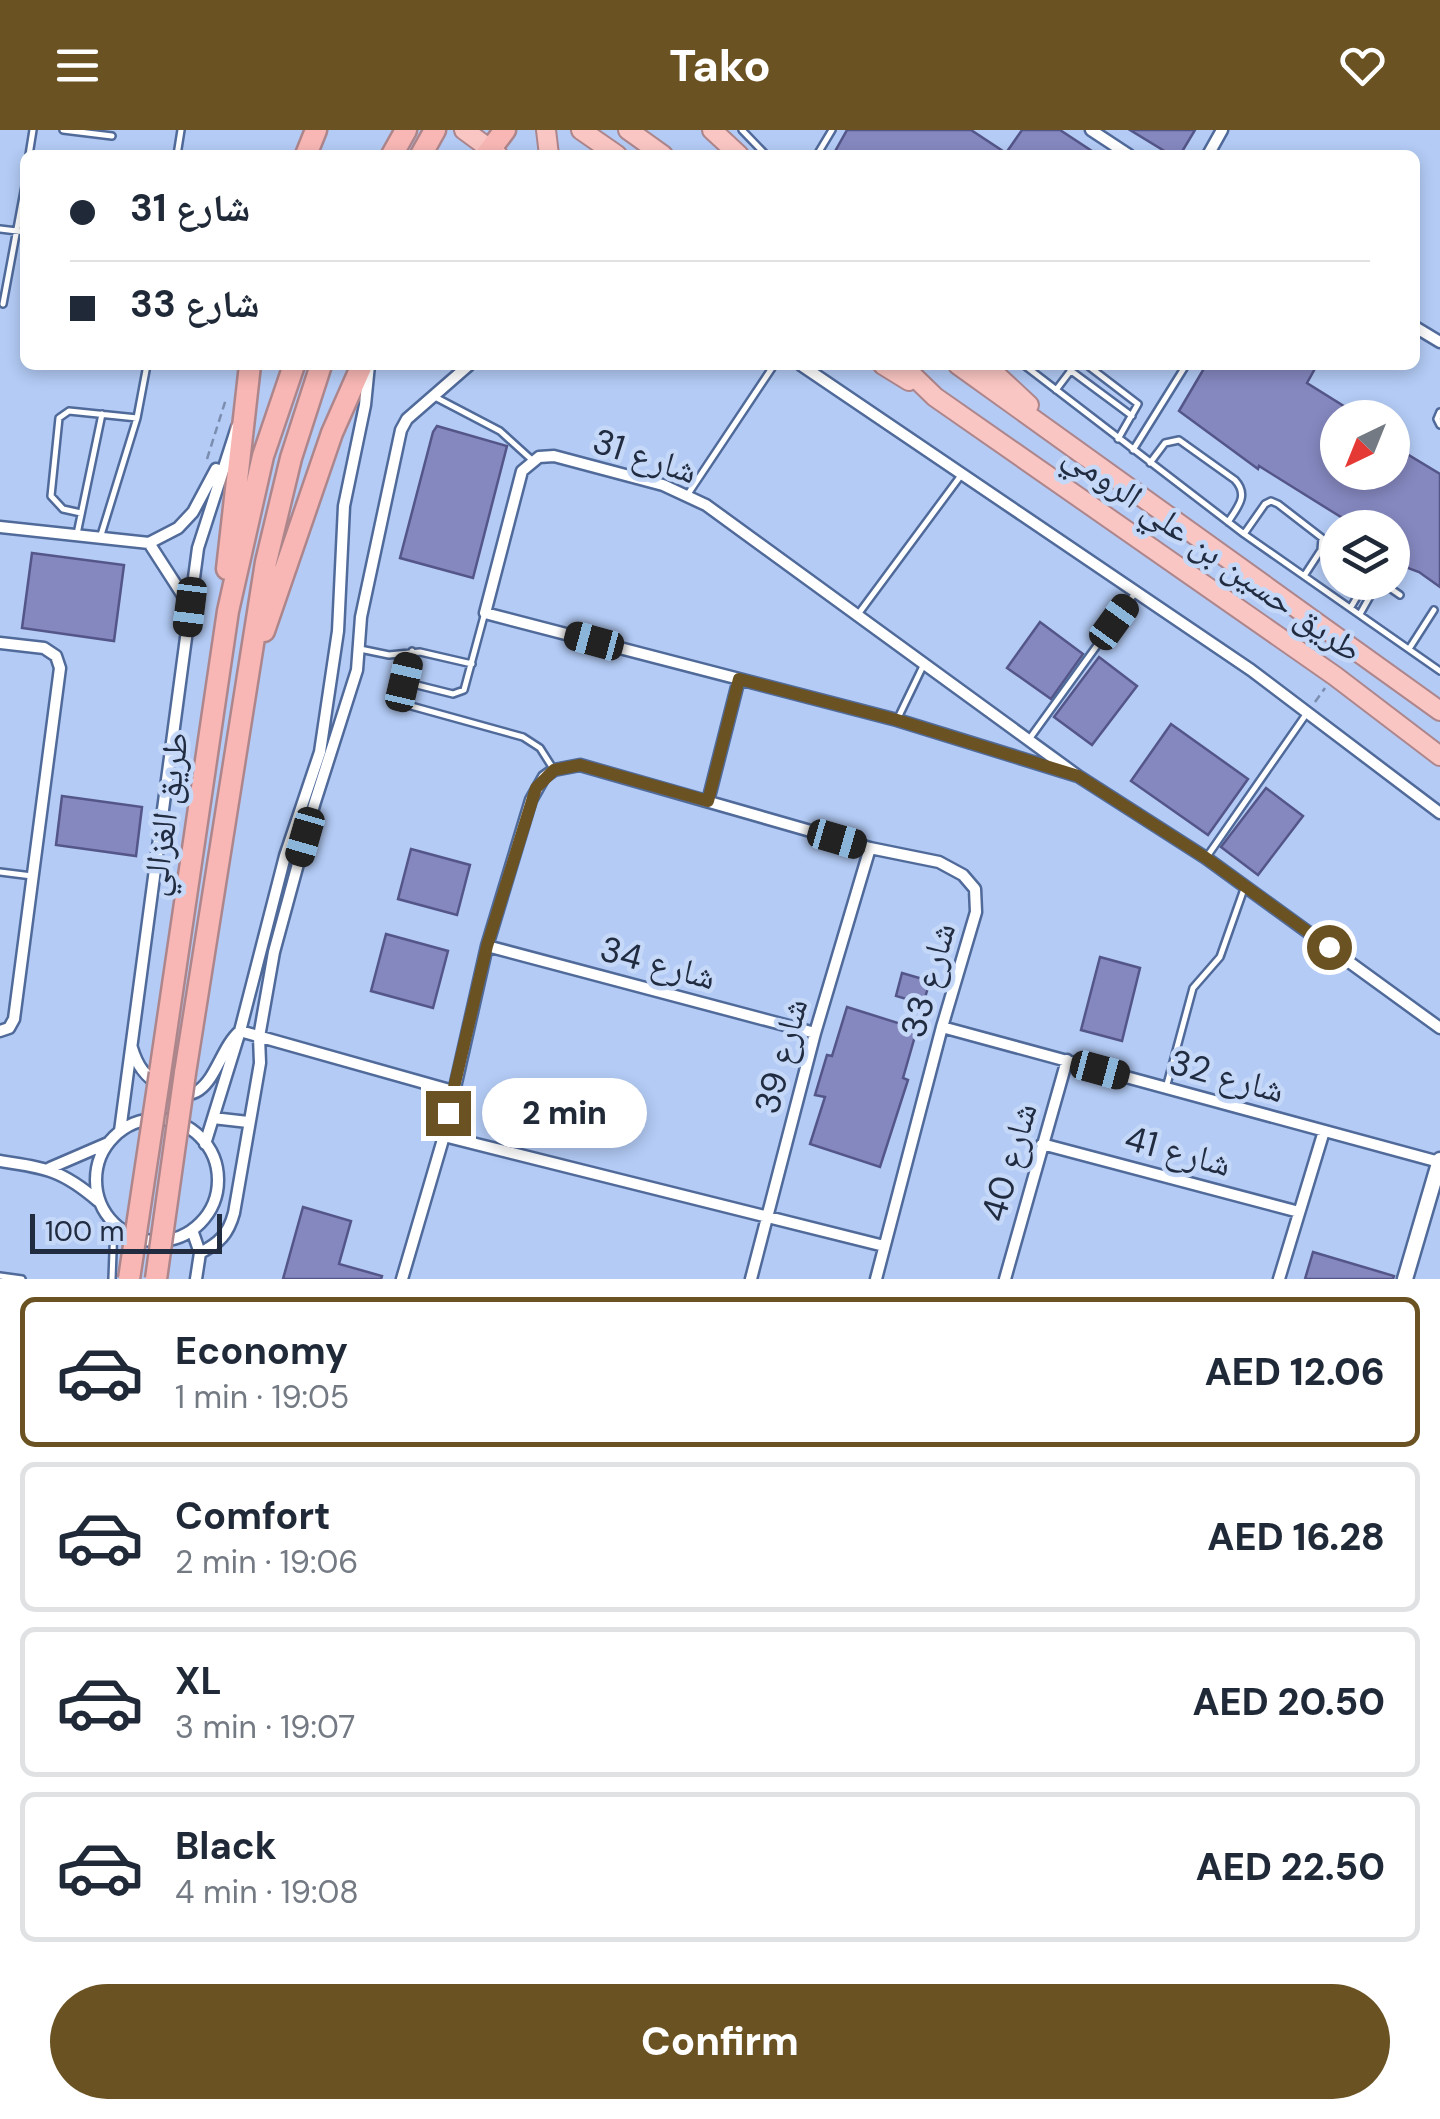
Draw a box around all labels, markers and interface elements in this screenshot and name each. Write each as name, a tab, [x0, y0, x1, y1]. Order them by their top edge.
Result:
text: Tako	[669, 36, 771, 95]
icon: menu	[50, 38, 105, 93]
icon: heart	[1335, 38, 1390, 93]
text: شارع 31	[130, 183, 250, 233]
text: شارع 33	[130, 279, 260, 329]
north arrow	[1320, 400, 1410, 490]
map controls	[1320, 400, 1410, 600]
street label: شارع 31	[587, 418, 703, 494]
street label: طريق حسين بن علي الرومي	[1052, 432, 1371, 676]
button: layers	[1320, 510, 1410, 600]
car	[171, 575, 209, 639]
car	[1084, 589, 1144, 655]
car	[561, 619, 627, 663]
car	[383, 649, 425, 715]
street label: طريق الغزالي	[131, 729, 204, 900]
car	[282, 804, 328, 870]
car	[804, 816, 870, 862]
street label: شارع 33	[890, 917, 966, 1043]
route start	[1307, 925, 1352, 970]
street label: شارع 34	[595, 926, 721, 1000]
street label: شارع 39	[744, 993, 818, 1119]
street label: 32 شارع	[1165, 1039, 1289, 1113]
car	[1067, 1048, 1133, 1092]
callout: 2 min	[483, 1078, 648, 1148]
route end	[426, 1091, 471, 1136]
text: 2 min	[522, 1092, 607, 1134]
street label: شارع 40	[970, 1097, 1048, 1227]
street label: شارع 41	[1120, 1115, 1236, 1187]
scale bar	[30, 1209, 222, 1254]
text: 100 m	[45, 1213, 124, 1250]
text: Economy	[175, 1326, 348, 1376]
icon: car	[55, 1327, 145, 1417]
text: AED 12.06	[1205, 1347, 1385, 1397]
text: 1 min · 19:05	[175, 1376, 349, 1418]
text: Comfort	[175, 1491, 331, 1541]
icon: car	[55, 1492, 145, 1582]
text: AED 16.28	[1207, 1512, 1385, 1562]
text: 2 min · 19:06	[175, 1541, 358, 1583]
text: XL	[175, 1656, 222, 1706]
icon: car	[55, 1657, 145, 1747]
text: AED 20.50	[1192, 1677, 1385, 1727]
text: 3 min · 19:07	[175, 1706, 355, 1748]
text: Black	[175, 1821, 277, 1871]
icon: car	[55, 1822, 145, 1912]
text: AED 22.50	[1196, 1842, 1385, 1892]
text: 4 min · 19:08	[175, 1871, 359, 1913]
button: Confirm	[50, 1984, 1390, 2099]

